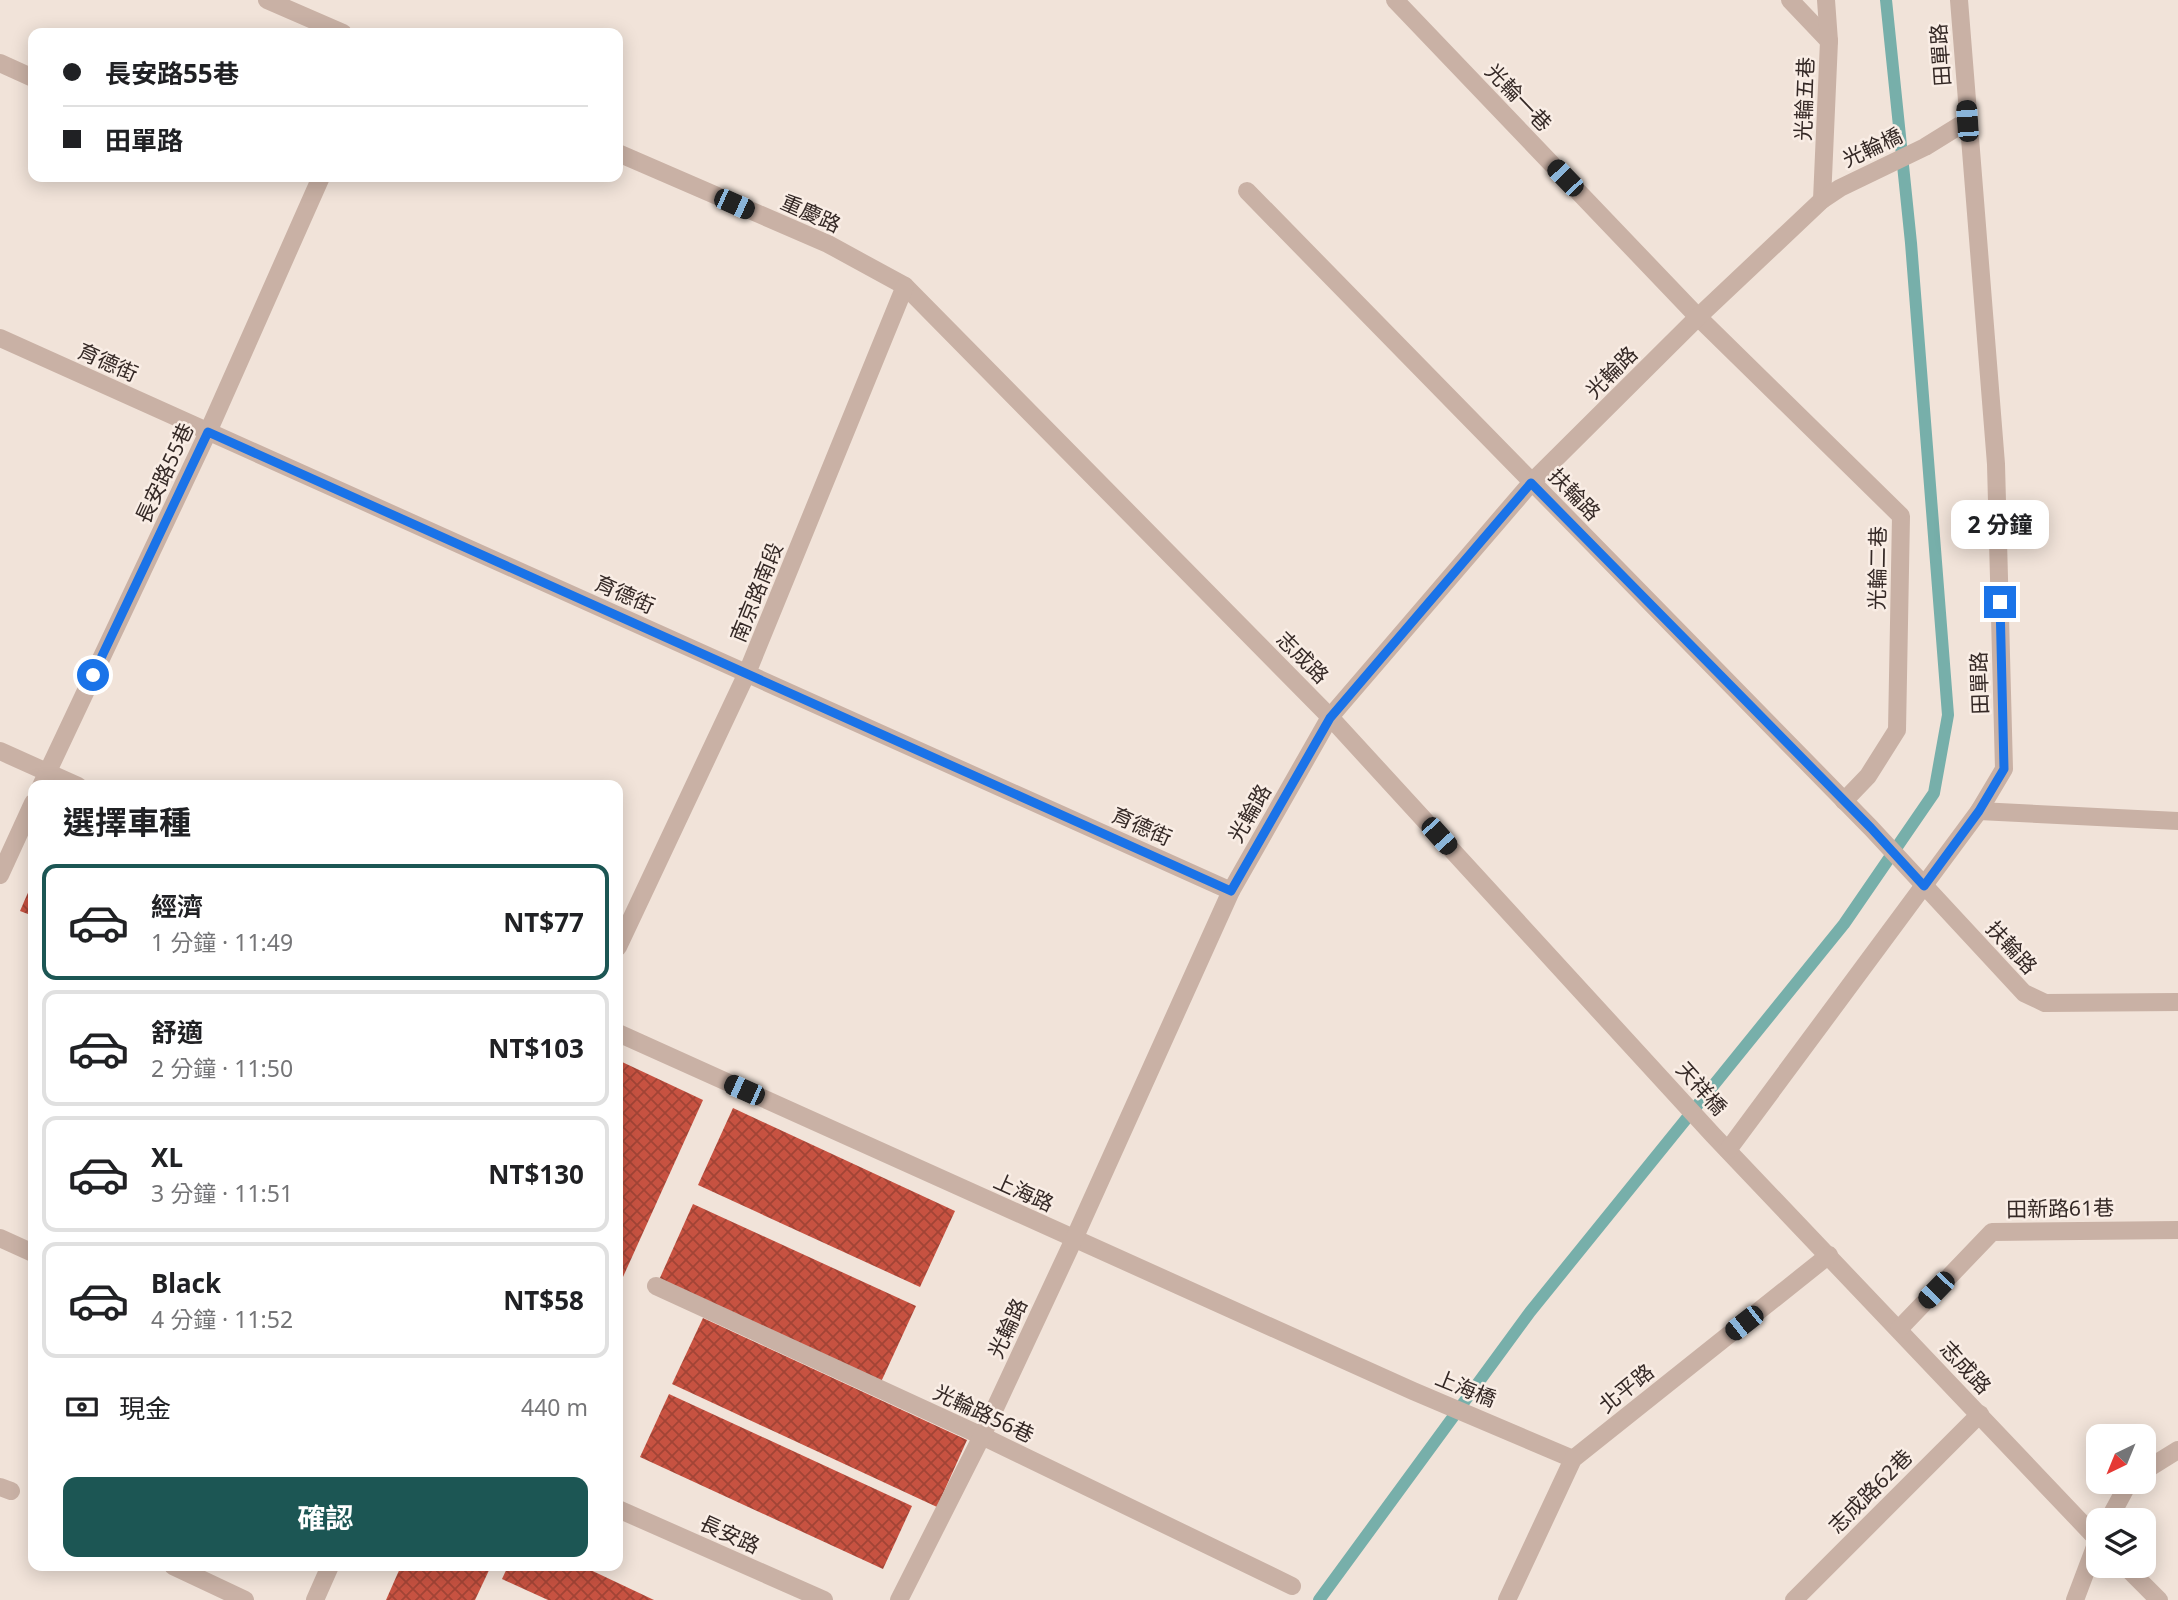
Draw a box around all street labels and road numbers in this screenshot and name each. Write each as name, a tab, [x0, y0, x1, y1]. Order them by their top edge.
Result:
street label: 田單路	[1924, 23, 1956, 87]
street label: 光輪一巷	[1480, 57, 1558, 137]
street label: 光輪五巷	[1789, 57, 1819, 141]
street label: 光輪橋	[1838, 121, 1906, 173]
street label: 重慶路	[777, 187, 845, 239]
street label: 育德街	[74, 336, 142, 388]
street label: 光輪路	[1579, 340, 1643, 404]
street label: 長安路55巷	[128, 418, 200, 528]
street label: 扶輪路	[1543, 462, 1607, 526]
street label: 光輪二巷	[1862, 526, 1892, 610]
street label: 南京路南段	[723, 538, 789, 646]
street label: 育德街	[591, 568, 659, 620]
street label: 志成路	[1271, 625, 1335, 689]
street label: 田單路	[1964, 651, 1994, 715]
street label: 光輪路	[1221, 779, 1277, 847]
street label: 育德街	[1108, 800, 1176, 852]
street label: 扶輪路	[1980, 914, 2044, 980]
street label: 天祥橋	[1671, 1055, 1733, 1121]
street label: 上海路	[990, 1166, 1058, 1218]
street label: 田新路61巷	[2006, 1193, 2114, 1223]
street label: 光輪路	[981, 1294, 1033, 1362]
street label: 志成路	[1934, 1334, 1998, 1400]
street label: 北平路	[1593, 1357, 1659, 1419]
street label: 上海橋	[1432, 1363, 1500, 1413]
street label: 光輪路56巷	[929, 1377, 1039, 1449]
street label: 志成路62巷	[1822, 1443, 1918, 1539]
street label: 長安路	[696, 1508, 764, 1560]

